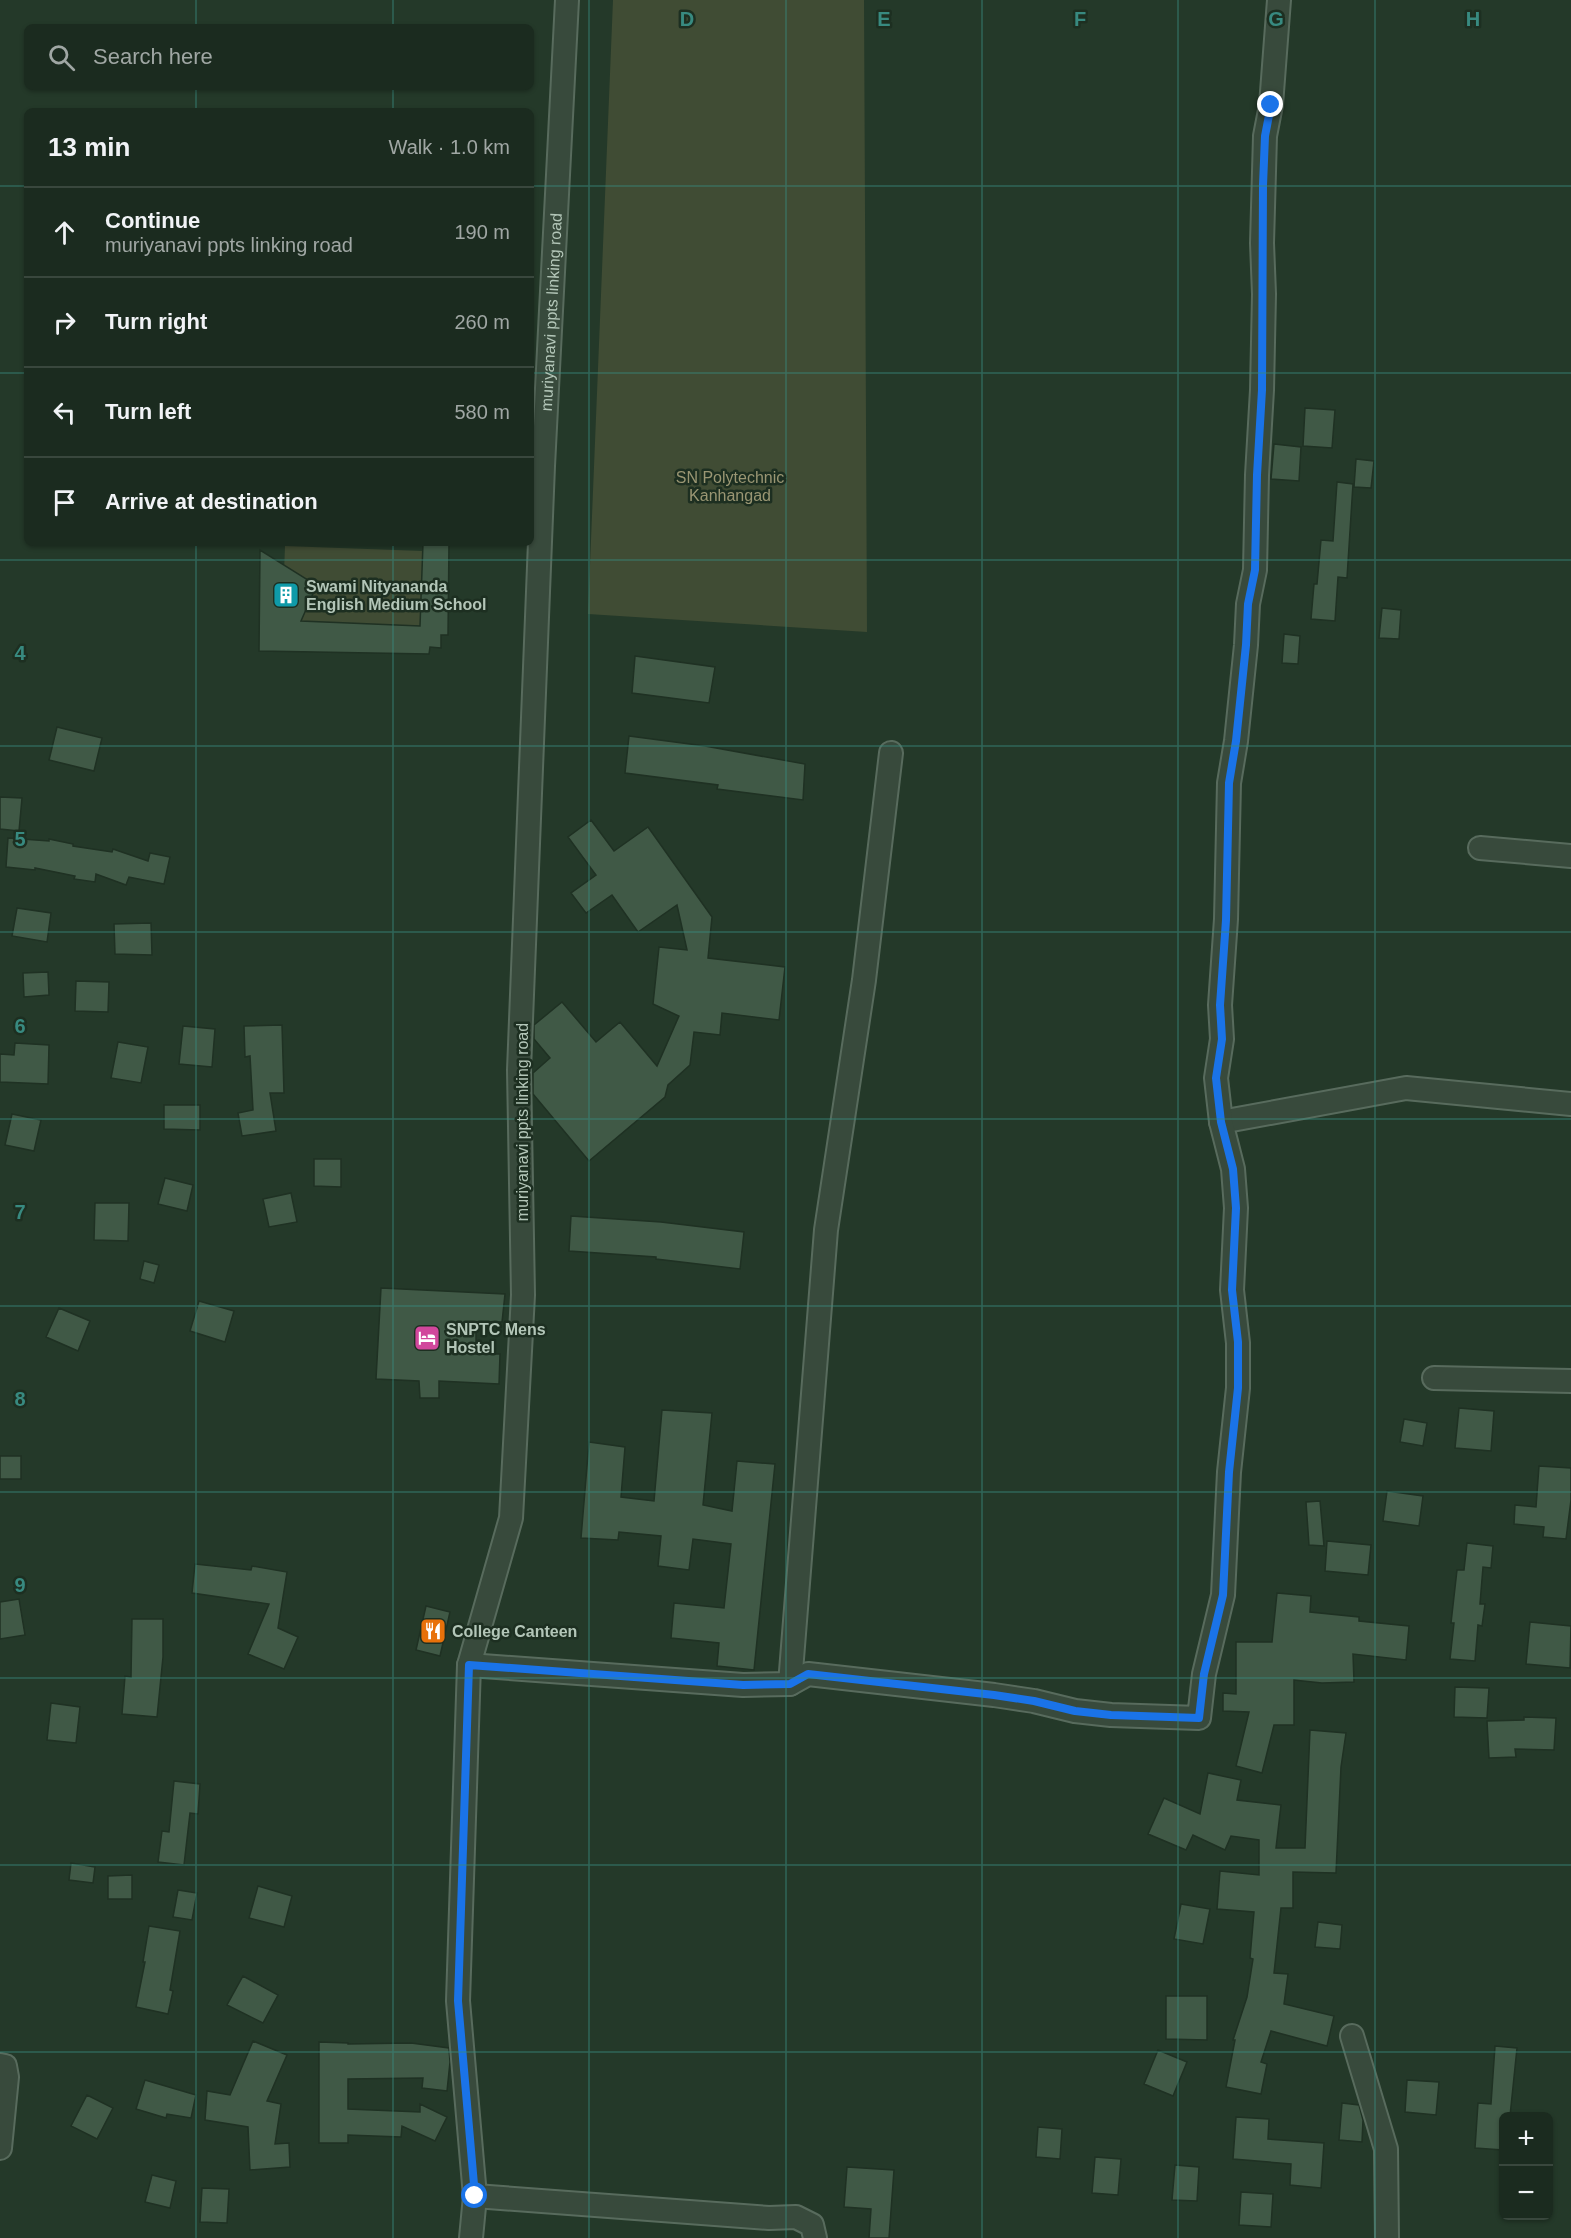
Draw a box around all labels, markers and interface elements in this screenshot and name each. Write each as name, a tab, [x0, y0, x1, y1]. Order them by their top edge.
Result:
text: D	[680, 8, 694, 30]
text: E	[877, 8, 891, 30]
text: F	[1074, 8, 1086, 30]
text: G	[1268, 8, 1284, 30]
text: H	[1466, 8, 1480, 30]
search box	[24, 24, 534, 90]
icon: search	[45, 41, 78, 74]
text: Search here	[93, 44, 213, 69]
route end	[1257, 91, 1283, 117]
text: 13 min	[48, 132, 130, 162]
text: Walk · 1.0 km	[389, 136, 510, 158]
text: Continue	[105, 208, 200, 233]
street label: muriyanavi ppts linking road	[538, 213, 565, 412]
icon: ahead	[48, 216, 81, 249]
text: 190 m	[454, 221, 510, 243]
text: muriyanavi ppts linking road	[105, 234, 353, 256]
icon: right	[48, 306, 81, 339]
text: Turn right	[105, 309, 207, 334]
text: 260 m	[454, 311, 510, 333]
icon: left	[48, 396, 81, 429]
text: Turn left	[105, 399, 191, 424]
text: 580 m	[454, 401, 510, 423]
park label: SN Polytechnic Kanhangad	[676, 469, 784, 504]
icon: arrive	[48, 486, 81, 519]
text: Arrive at destination	[105, 489, 318, 514]
place label: Swami Nityananda English Medium School	[306, 578, 486, 613]
building icon: Swami Nityananda English Medium School	[271, 580, 301, 610]
text: 4	[14, 642, 26, 664]
text: 5	[14, 828, 26, 850]
text: 6	[14, 1015, 26, 1037]
street label: muriyanavi ppts linking road	[514, 1023, 531, 1221]
text: 7	[14, 1201, 26, 1223]
place label: SNPTC Mens Hostel	[446, 1321, 546, 1356]
hotel icon: SNPTC Mens Hostel	[412, 1323, 442, 1353]
text: 8	[14, 1388, 26, 1410]
text: 9	[14, 1574, 26, 1596]
restaurant icon: College Canteen	[418, 1616, 448, 1646]
place label: College Canteen	[452, 1623, 577, 1640]
map controls	[1499, 2112, 1553, 2220]
button: +	[1499, 2112, 1553, 2166]
button: −	[1499, 2166, 1553, 2220]
route start	[461, 2182, 487, 2208]

